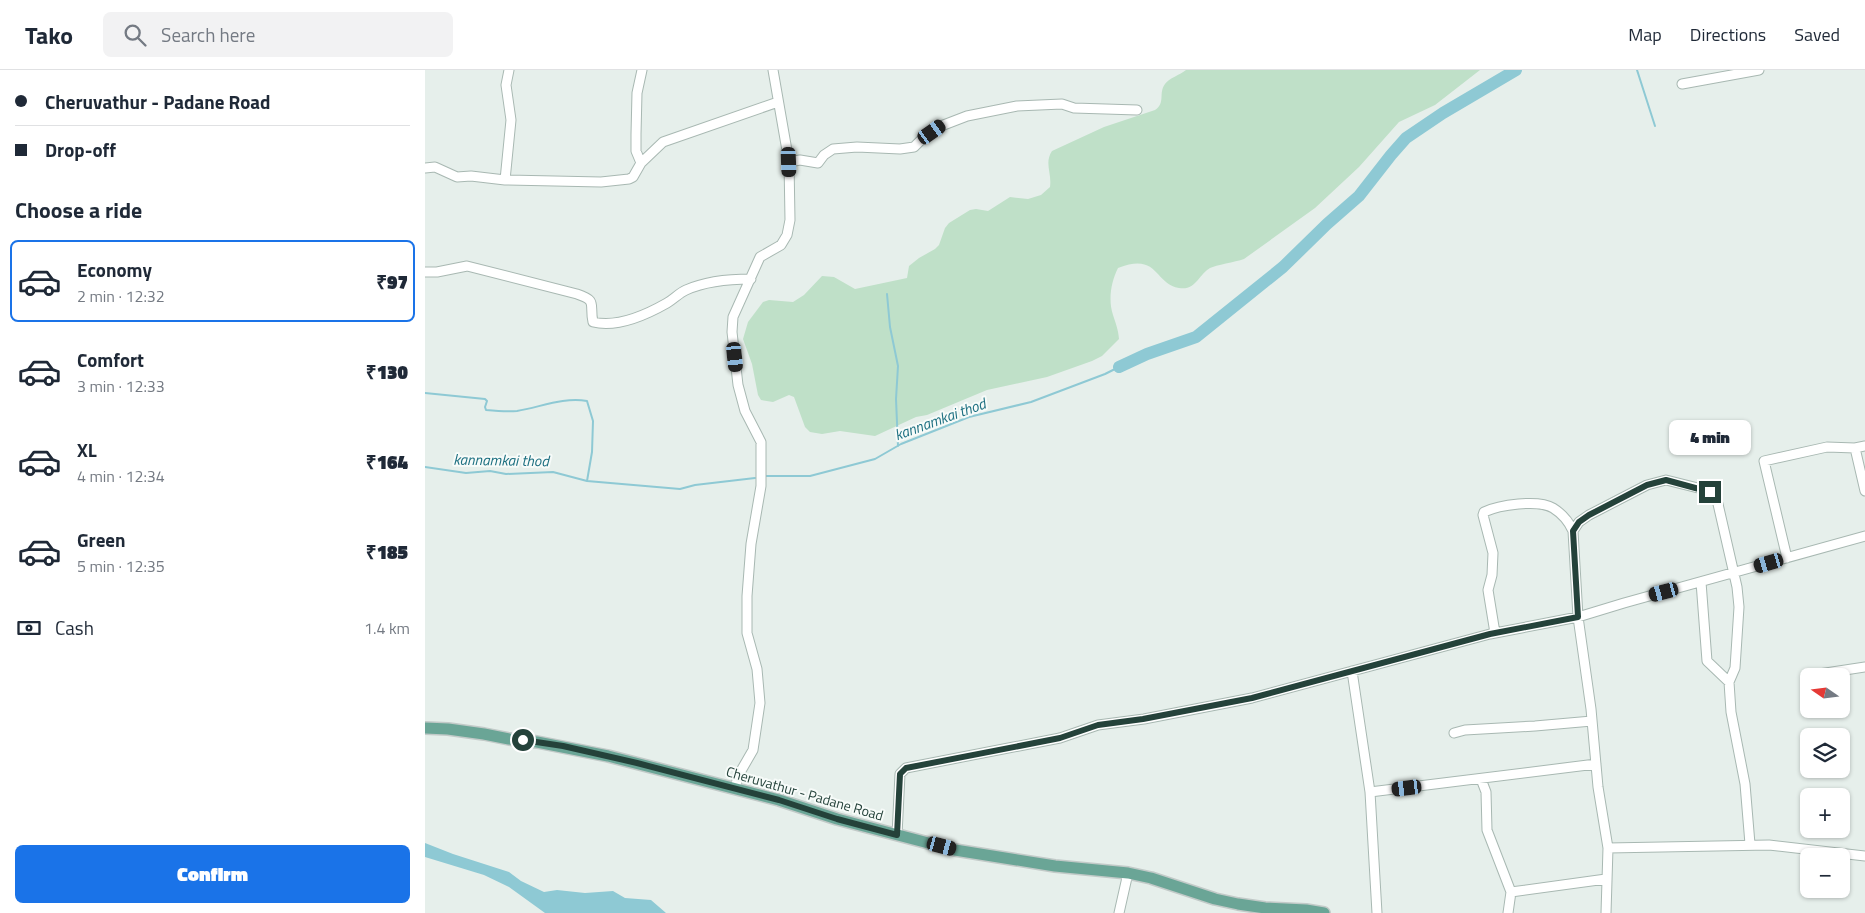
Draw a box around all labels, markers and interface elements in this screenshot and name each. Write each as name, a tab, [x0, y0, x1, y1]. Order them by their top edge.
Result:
search box	[103, 12, 453, 57]
text: Tako	[25, 17, 73, 53]
text: Search here	[161, 20, 255, 49]
icon: search	[121, 21, 149, 49]
text: Map	[1628, 21, 1662, 48]
text: Directions	[1690, 21, 1766, 48]
text: Saved	[1794, 21, 1840, 48]
text: Cheruvathur - Padane Road	[45, 87, 270, 116]
car	[915, 117, 948, 147]
text: Drop-off	[45, 135, 116, 164]
car	[780, 147, 797, 177]
text: Choose a ride	[15, 193, 142, 227]
text: Economy	[77, 255, 152, 284]
icon: car	[17, 259, 62, 304]
text: ₹97	[376, 267, 408, 296]
text: 2 min · 12:32	[77, 284, 165, 308]
car	[725, 341, 744, 373]
text: Comfort	[77, 345, 144, 374]
icon: car	[17, 349, 62, 394]
text: ₹130	[366, 357, 408, 386]
text: 3 min · 12:33	[77, 374, 165, 398]
water label: kannamkai thod	[891, 391, 990, 446]
callout: 4 min	[1669, 420, 1751, 454]
text: 4 min	[1690, 425, 1730, 449]
text: XL	[77, 435, 97, 464]
icon: car	[17, 439, 62, 484]
text: ₹164	[366, 447, 408, 476]
water label: kannamkai thod	[453, 448, 550, 472]
text: 4 min · 12:34	[77, 464, 165, 488]
route end	[1699, 481, 1721, 503]
text: Green	[77, 525, 126, 554]
icon: car	[17, 529, 62, 574]
text: ₹185	[366, 537, 408, 566]
car	[1752, 552, 1785, 574]
text: 5 min · 12:35	[77, 554, 165, 578]
car	[1647, 581, 1680, 603]
text: Cash	[55, 613, 94, 642]
icon: cash	[15, 614, 43, 642]
text: 1.4 km	[364, 616, 410, 640]
north arrow	[1800, 668, 1850, 718]
map controls	[1800, 668, 1850, 898]
button: layers	[1800, 728, 1850, 778]
route start	[512, 729, 534, 751]
street label: Cheruvathur - Padane Road	[724, 760, 886, 826]
car	[1391, 779, 1422, 797]
button: +	[1800, 788, 1850, 838]
car	[925, 835, 958, 857]
button: Confirm	[15, 845, 410, 903]
button: −	[1800, 848, 1850, 898]

